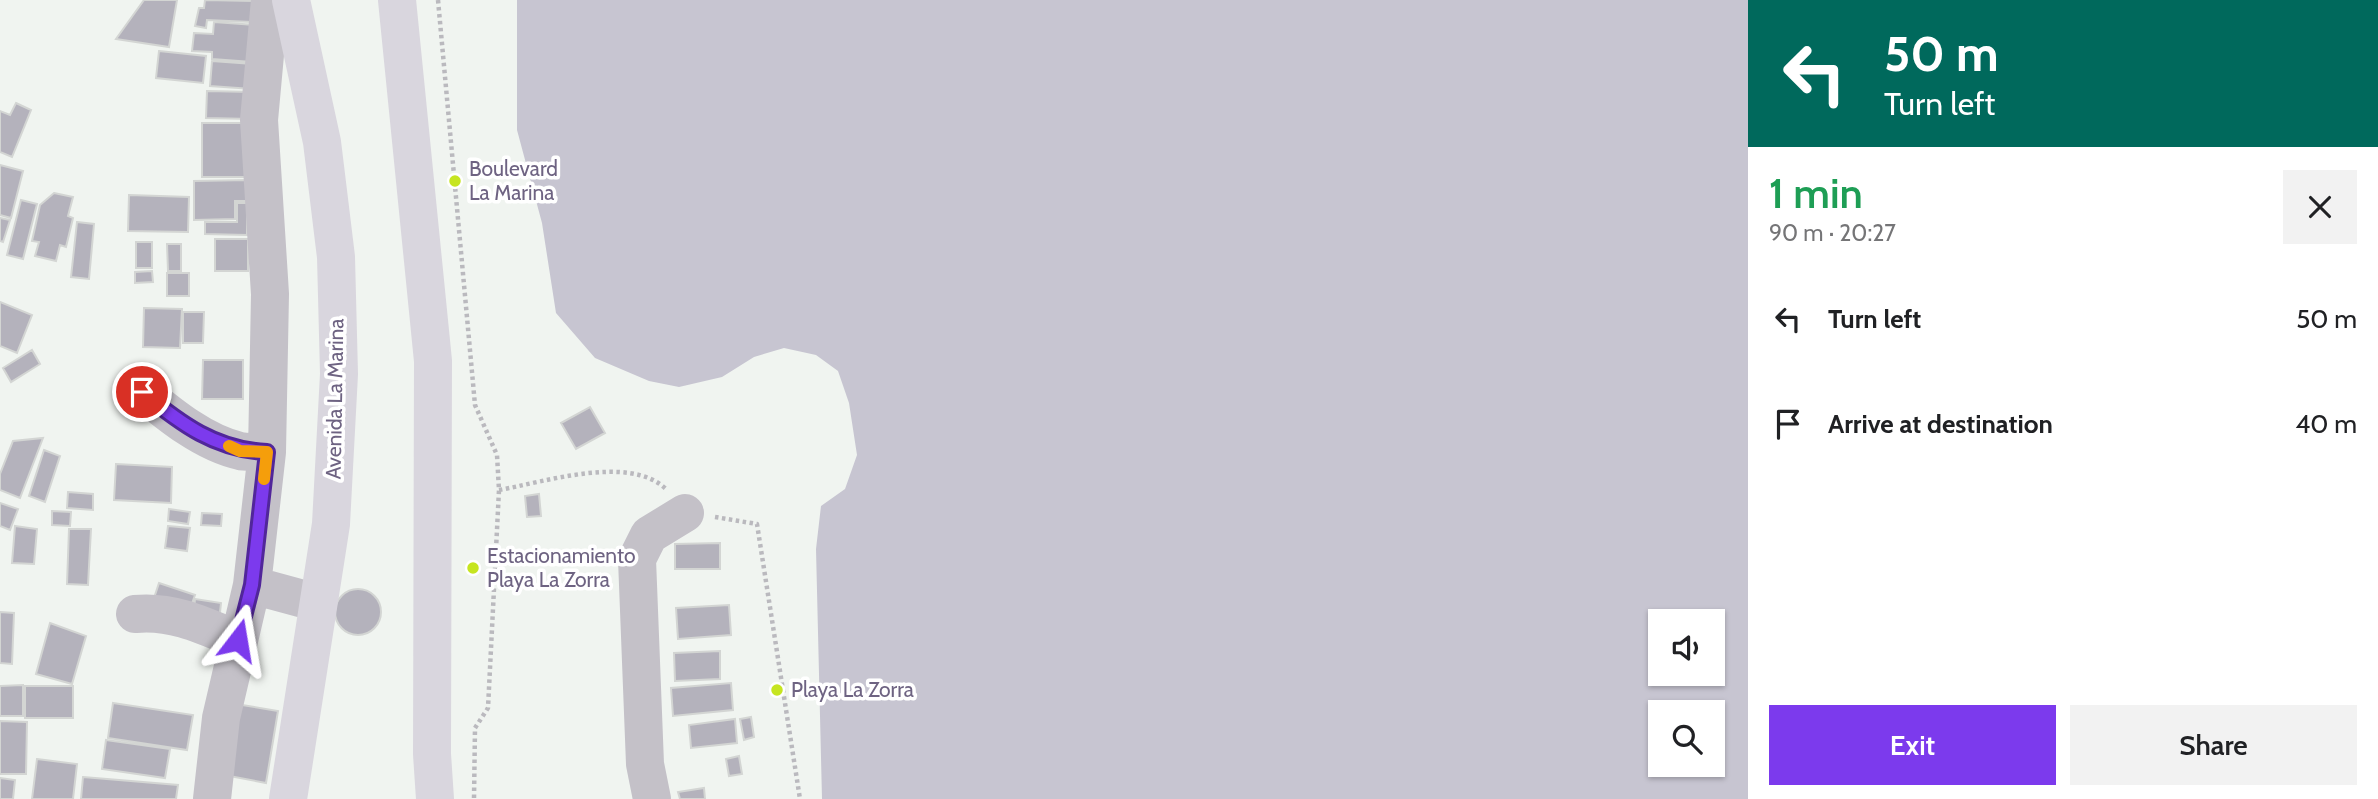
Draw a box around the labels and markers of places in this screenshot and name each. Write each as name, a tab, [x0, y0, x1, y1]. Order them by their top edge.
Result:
place label: Boulevard La Marina	[469, 156, 558, 205]
marker: Boulevard La Marina	[447, 173, 463, 189]
pin	[112, 362, 172, 422]
place label: Estacionamiento Playa La Zorra	[487, 543, 635, 592]
marker: Estacionamiento Playa La Zorra	[465, 560, 481, 576]
place label: Playa La Zorra	[791, 677, 914, 702]
marker: Playa La Zorra	[769, 682, 785, 698]

